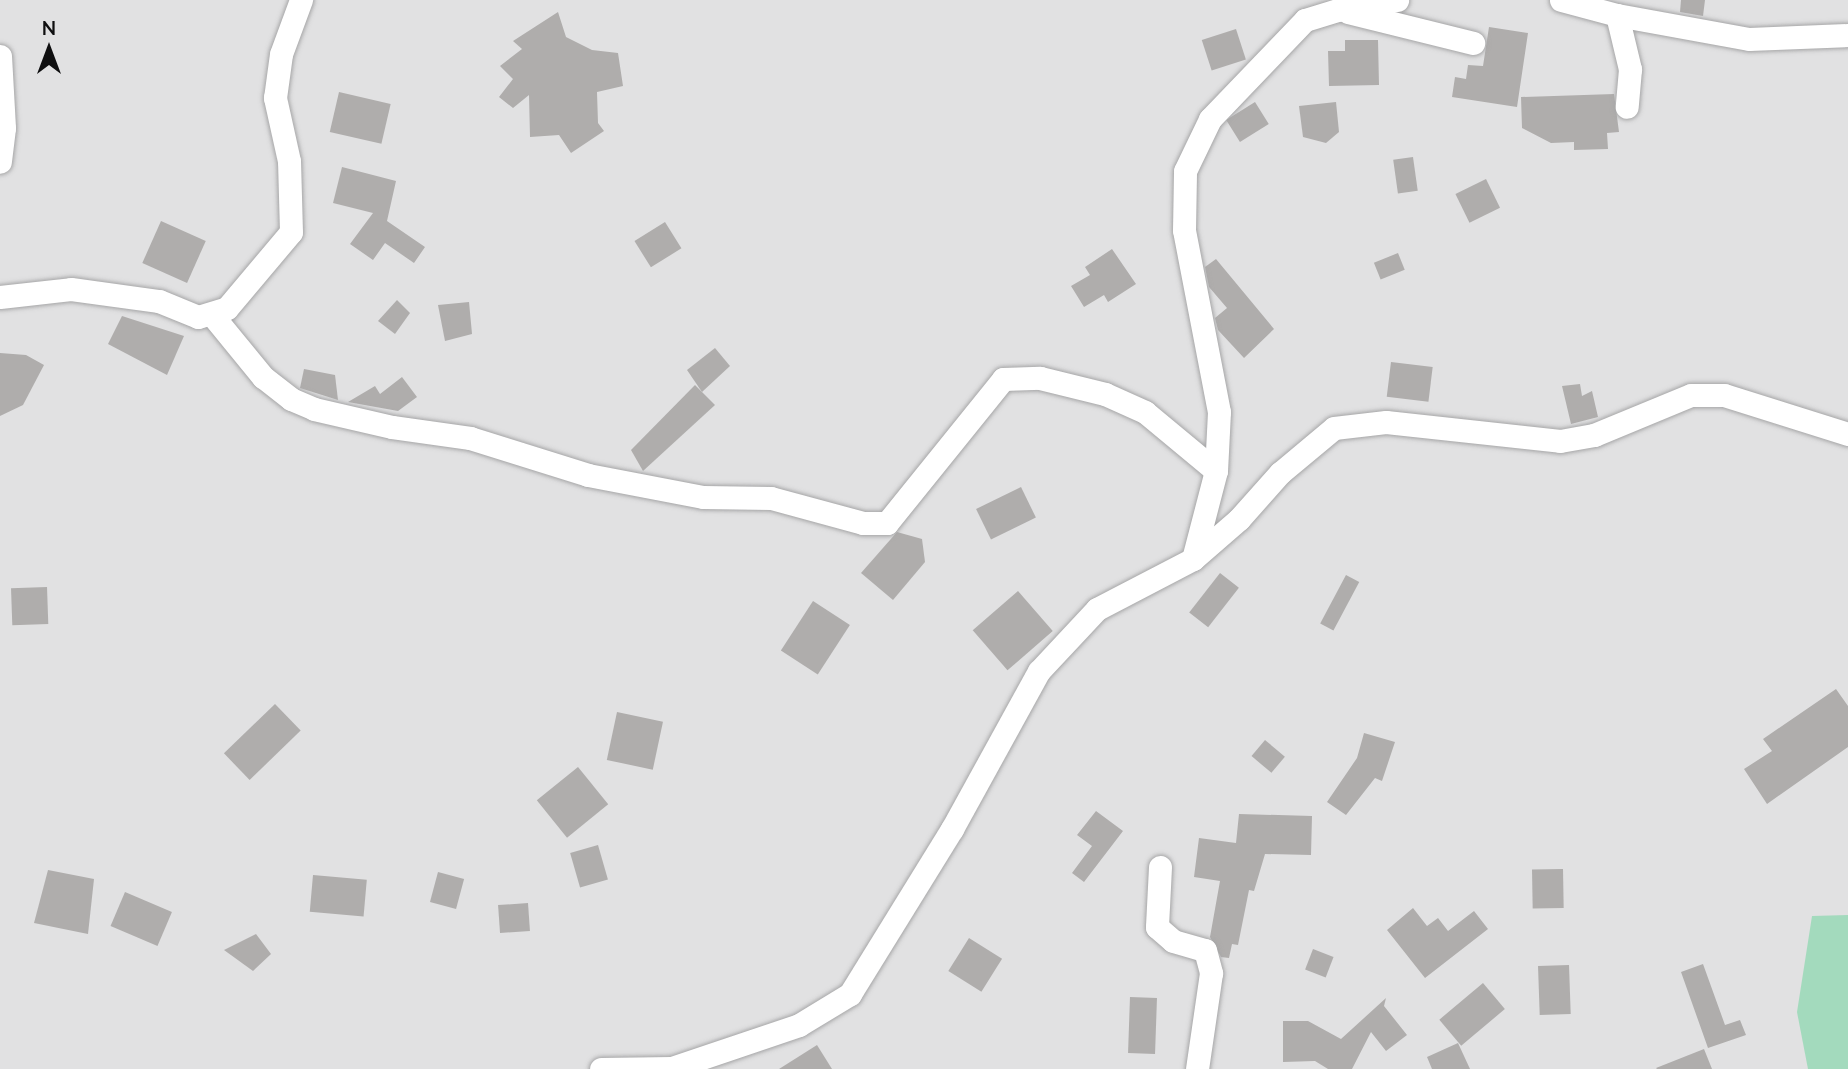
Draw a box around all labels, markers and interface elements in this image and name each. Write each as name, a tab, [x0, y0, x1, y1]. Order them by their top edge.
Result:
north arrow	[14, 14, 84, 84]
text: N	[42, 16, 56, 40]

